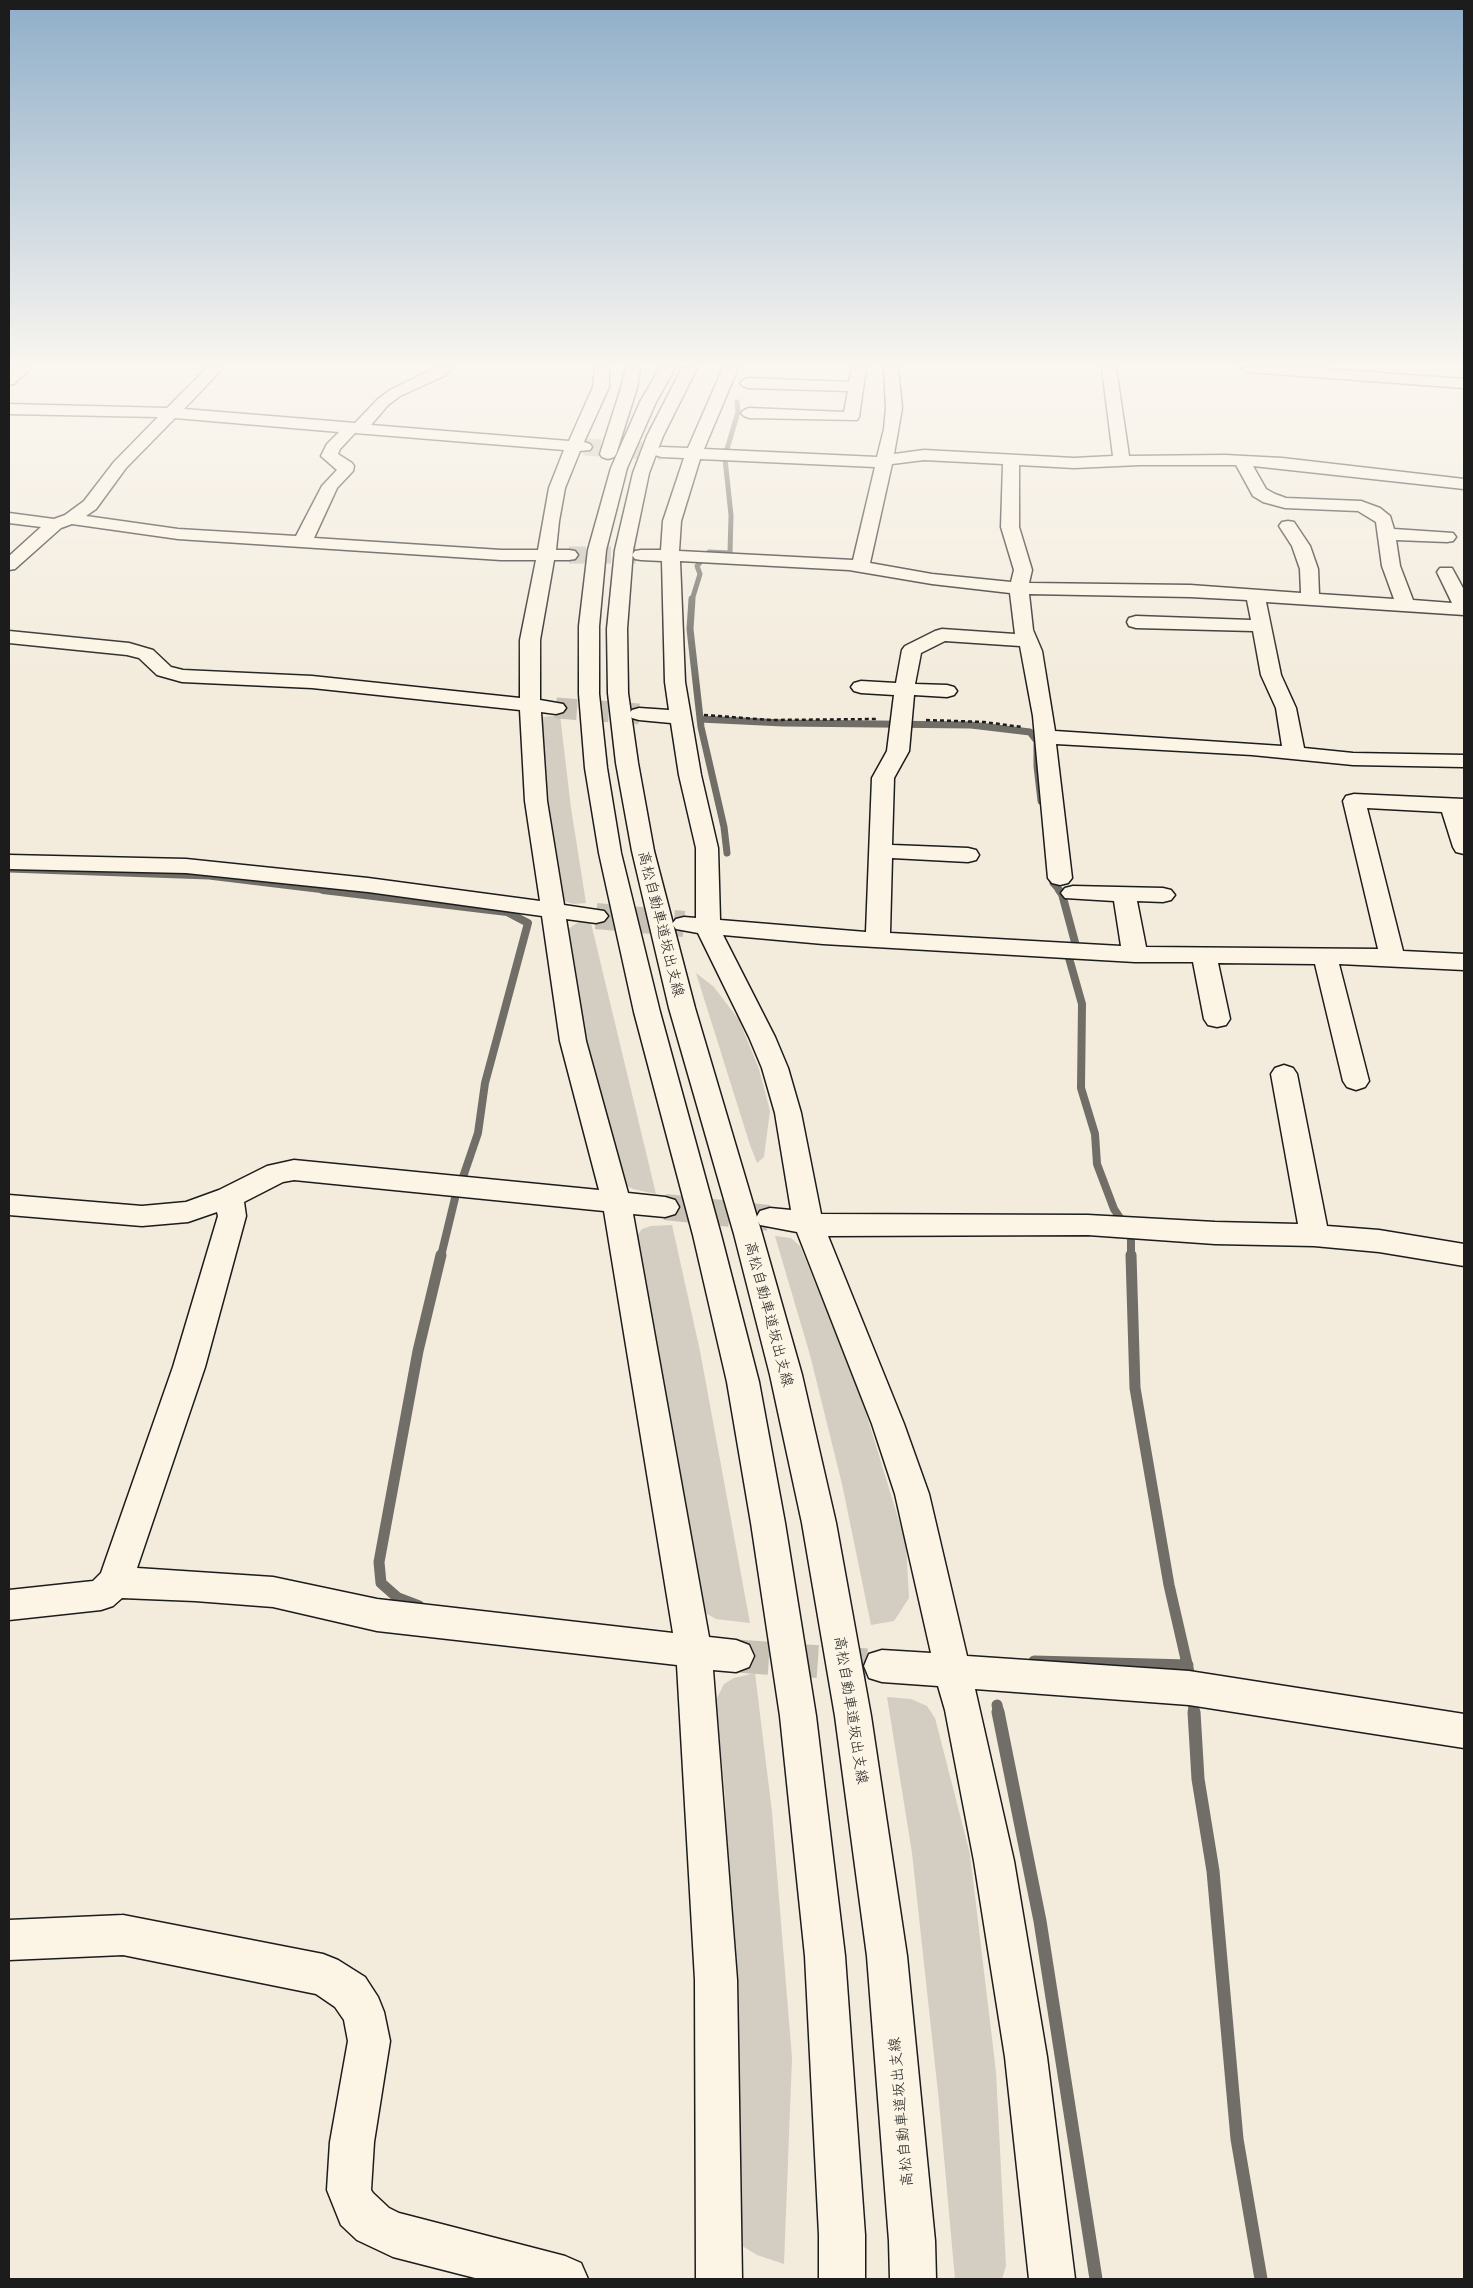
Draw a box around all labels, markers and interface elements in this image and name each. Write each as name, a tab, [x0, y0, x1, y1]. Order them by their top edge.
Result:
street label: 高松自動車道坂出支線	[634, 849, 688, 999]
street label: 高松自動車道坂出支線	[741, 1239, 797, 1389]
street label: 高松自動車道坂出支線	[830, 1635, 872, 1785]
street label: 高松自動車道坂出支線	[885, 2037, 917, 2187]

